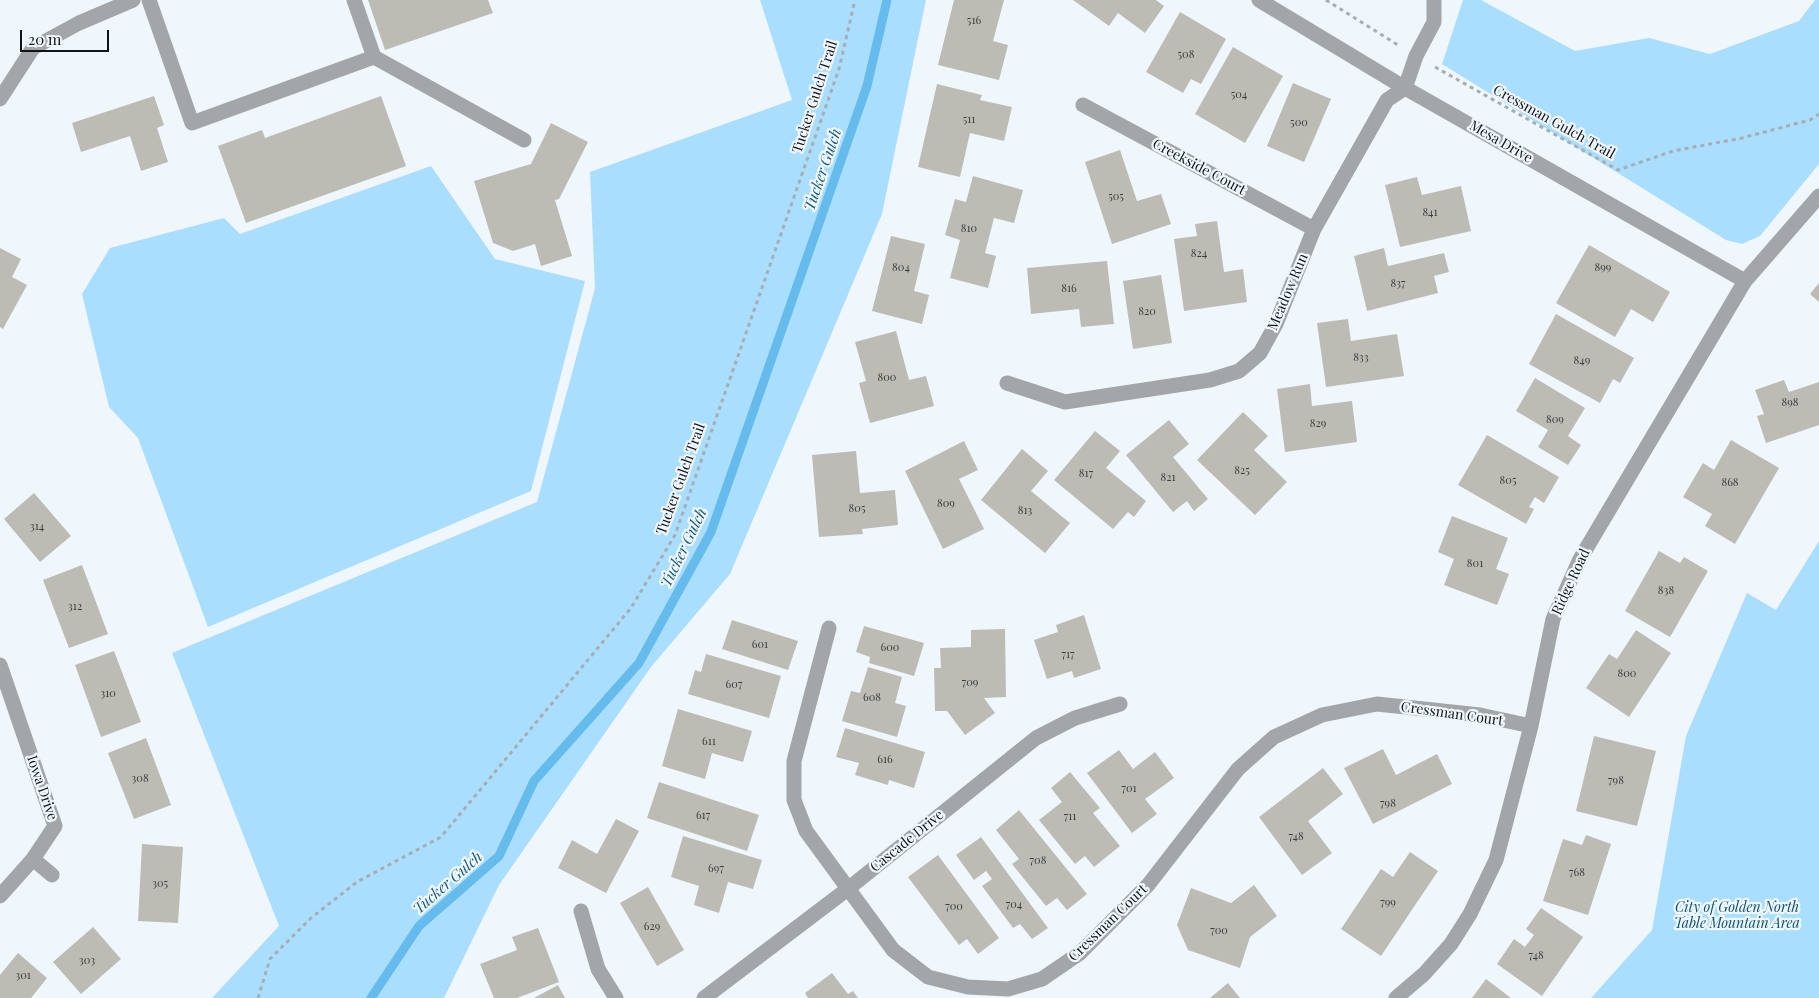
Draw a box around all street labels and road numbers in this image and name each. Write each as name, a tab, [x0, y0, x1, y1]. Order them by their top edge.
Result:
street label: Tucker Gulch Trail	[789, 39, 841, 155]
street label: Cressman Gulch Trail	[1490, 81, 1618, 163]
street label: Mesa Drive	[1466, 117, 1536, 167]
street label: Creekside Court	[1150, 135, 1248, 199]
street label: Meadow Run	[1264, 251, 1312, 333]
street label: Tucker Gulch Trail	[653, 421, 709, 537]
street label: Ridge Road	[1548, 546, 1594, 618]
street label: Cressman Court	[1400, 699, 1504, 729]
street label: Iowa Drive	[23, 753, 61, 823]
street label: Cascade Drive	[867, 806, 947, 876]
street label: Cressman Court	[1065, 881, 1151, 965]

